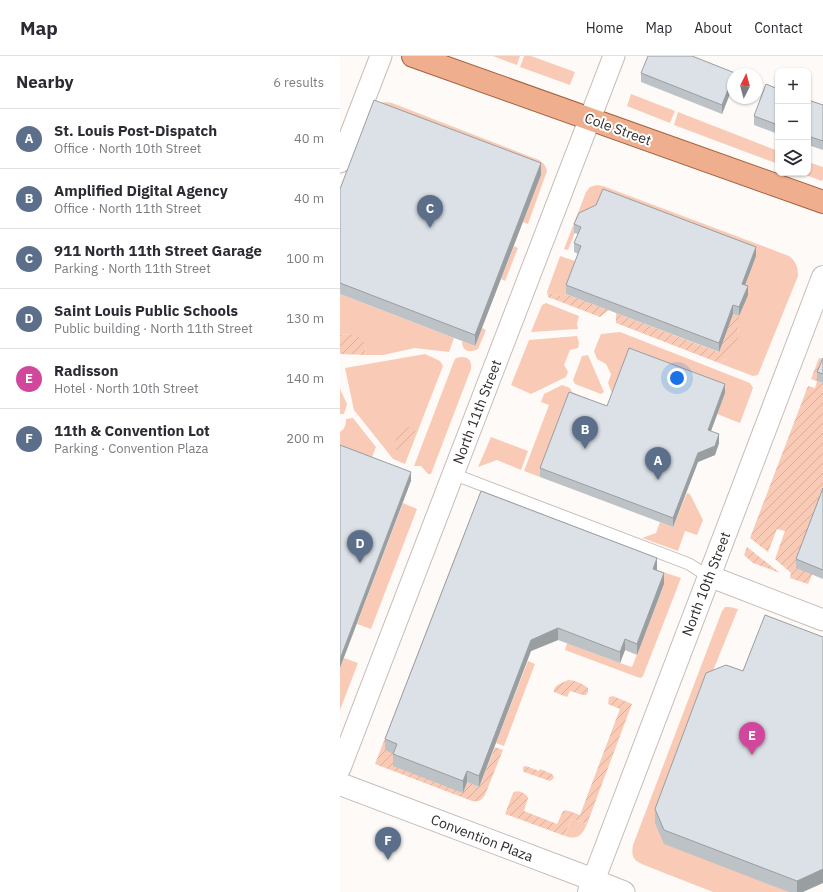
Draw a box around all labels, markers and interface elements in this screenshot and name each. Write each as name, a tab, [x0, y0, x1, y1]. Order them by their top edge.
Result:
text: Map	[20, 16, 58, 40]
text: Home	[586, 19, 623, 37]
text: Map	[645, 19, 672, 37]
text: About	[694, 19, 732, 37]
text: Contact	[754, 19, 803, 37]
north arrow	[727, 68, 763, 104]
map controls	[775, 68, 811, 176]
button: +	[775, 68, 811, 104]
text: Nearby	[16, 71, 74, 93]
text: 6 results	[273, 74, 324, 91]
button: −	[775, 104, 811, 140]
street label: Cole Street	[582, 109, 654, 149]
text: St. Louis Post-Dispatch	[54, 121, 217, 140]
text: A	[25, 130, 33, 147]
text: 40 m	[294, 130, 324, 147]
text: Office · North 10th Street	[54, 140, 201, 157]
button: layers	[775, 140, 811, 176]
text: Amplified Digital Agency	[54, 181, 228, 200]
text: B	[25, 190, 33, 207]
text: 40 m	[294, 190, 324, 207]
pin: C	[417, 195, 443, 228]
text: Office · North 11th Street	[54, 200, 201, 217]
text: 911 North 11th Street Garage	[54, 241, 262, 260]
text: C	[25, 250, 33, 267]
text: 100 m	[286, 250, 324, 267]
text: Parking · North 11th Street	[54, 260, 211, 277]
text: Saint Louis Public Schools	[54, 301, 238, 320]
text: D	[24, 310, 34, 327]
text: 130 m	[286, 310, 324, 327]
text: Public building · North 11th Street	[54, 320, 253, 337]
street label: North 11th Street	[449, 357, 505, 467]
text: Radisson	[54, 361, 118, 380]
your location	[667, 368, 687, 388]
text: E	[25, 370, 33, 387]
text: 140 m	[286, 370, 324, 387]
text: Hotel · North 10th Street	[54, 380, 199, 397]
pin: B	[572, 416, 598, 449]
text: 11th & Convention Lot	[54, 421, 210, 440]
text: F	[25, 430, 33, 447]
text: 200 m	[286, 430, 324, 447]
text: Parking · Convention Plaza	[54, 440, 209, 457]
pin: A	[645, 447, 671, 480]
street label: North 10th Street	[678, 529, 734, 639]
pin: D	[347, 530, 373, 563]
pin: E	[739, 722, 765, 755]
street label: Convention Plaza	[428, 810, 536, 866]
pin: F	[375, 827, 401, 860]

